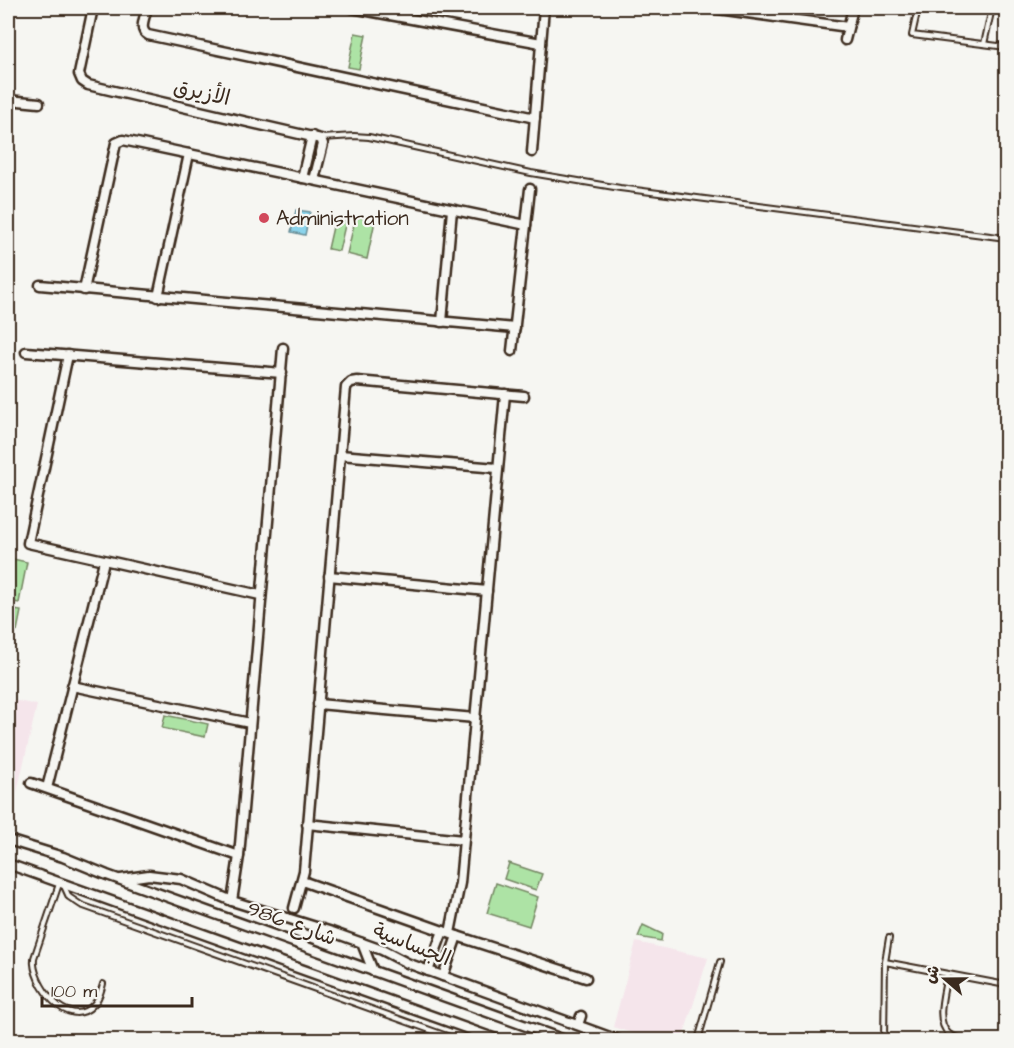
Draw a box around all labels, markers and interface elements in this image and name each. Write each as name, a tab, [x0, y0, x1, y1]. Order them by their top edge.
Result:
street label: الأزيرق	[171, 72, 233, 113]
place label: Administration	[276, 204, 409, 233]
marker: Administration	[257, 211, 271, 225]
street label: شارع 986	[243, 894, 340, 953]
street label: الجساسية	[368, 916, 455, 973]
north arrow	[915, 949, 975, 1009]
text: ش	[918, 962, 945, 986]
scale bar	[42, 970, 192, 1008]
text: 100 m	[51, 979, 97, 1004]

